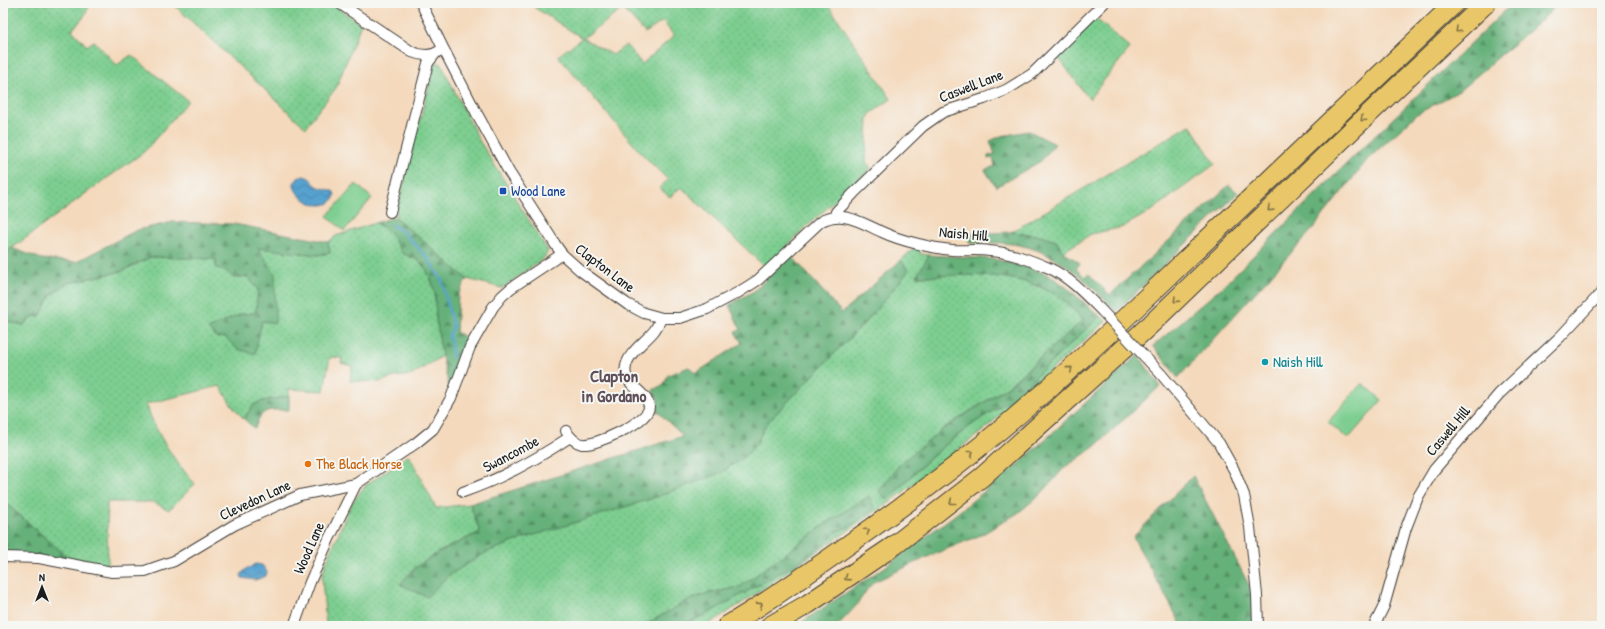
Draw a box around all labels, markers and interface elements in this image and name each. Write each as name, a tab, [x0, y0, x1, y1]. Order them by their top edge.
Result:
one-way arrow	[1455, 25, 1463, 33]
street label: Caswell Lane	[936, 64, 1006, 107]
one-way arrow	[1360, 114, 1368, 122]
place label: Wood Lane	[511, 180, 566, 201]
marker: Wood Lane	[498, 186, 508, 196]
one-way arrow	[1267, 205, 1275, 212]
street label: Naish Hill	[938, 221, 990, 246]
street label: Clapton Lane	[571, 238, 640, 297]
one-way arrow	[1173, 295, 1181, 303]
place label: Naish Hill	[1273, 351, 1323, 372]
marker: Naish Hill	[1260, 357, 1270, 367]
district label: Clapton in Gordano	[582, 364, 647, 407]
one-way arrow	[1065, 366, 1073, 373]
street label: Caswell Hill	[1420, 401, 1475, 460]
street label: Swancombe	[479, 430, 543, 477]
one-way arrow	[967, 451, 974, 458]
place label: The Black Horse	[316, 453, 402, 474]
marker: The Black Horse	[303, 459, 313, 469]
street label: Clevedon Lane	[216, 474, 294, 525]
one-way arrow	[949, 497, 956, 504]
street label: Wood Lane	[288, 518, 329, 577]
one-way arrow	[863, 529, 870, 536]
north arrow	[22, 567, 62, 607]
text: N	[39, 570, 45, 584]
one-way arrow	[844, 573, 851, 580]
one-way arrow	[756, 602, 763, 610]

